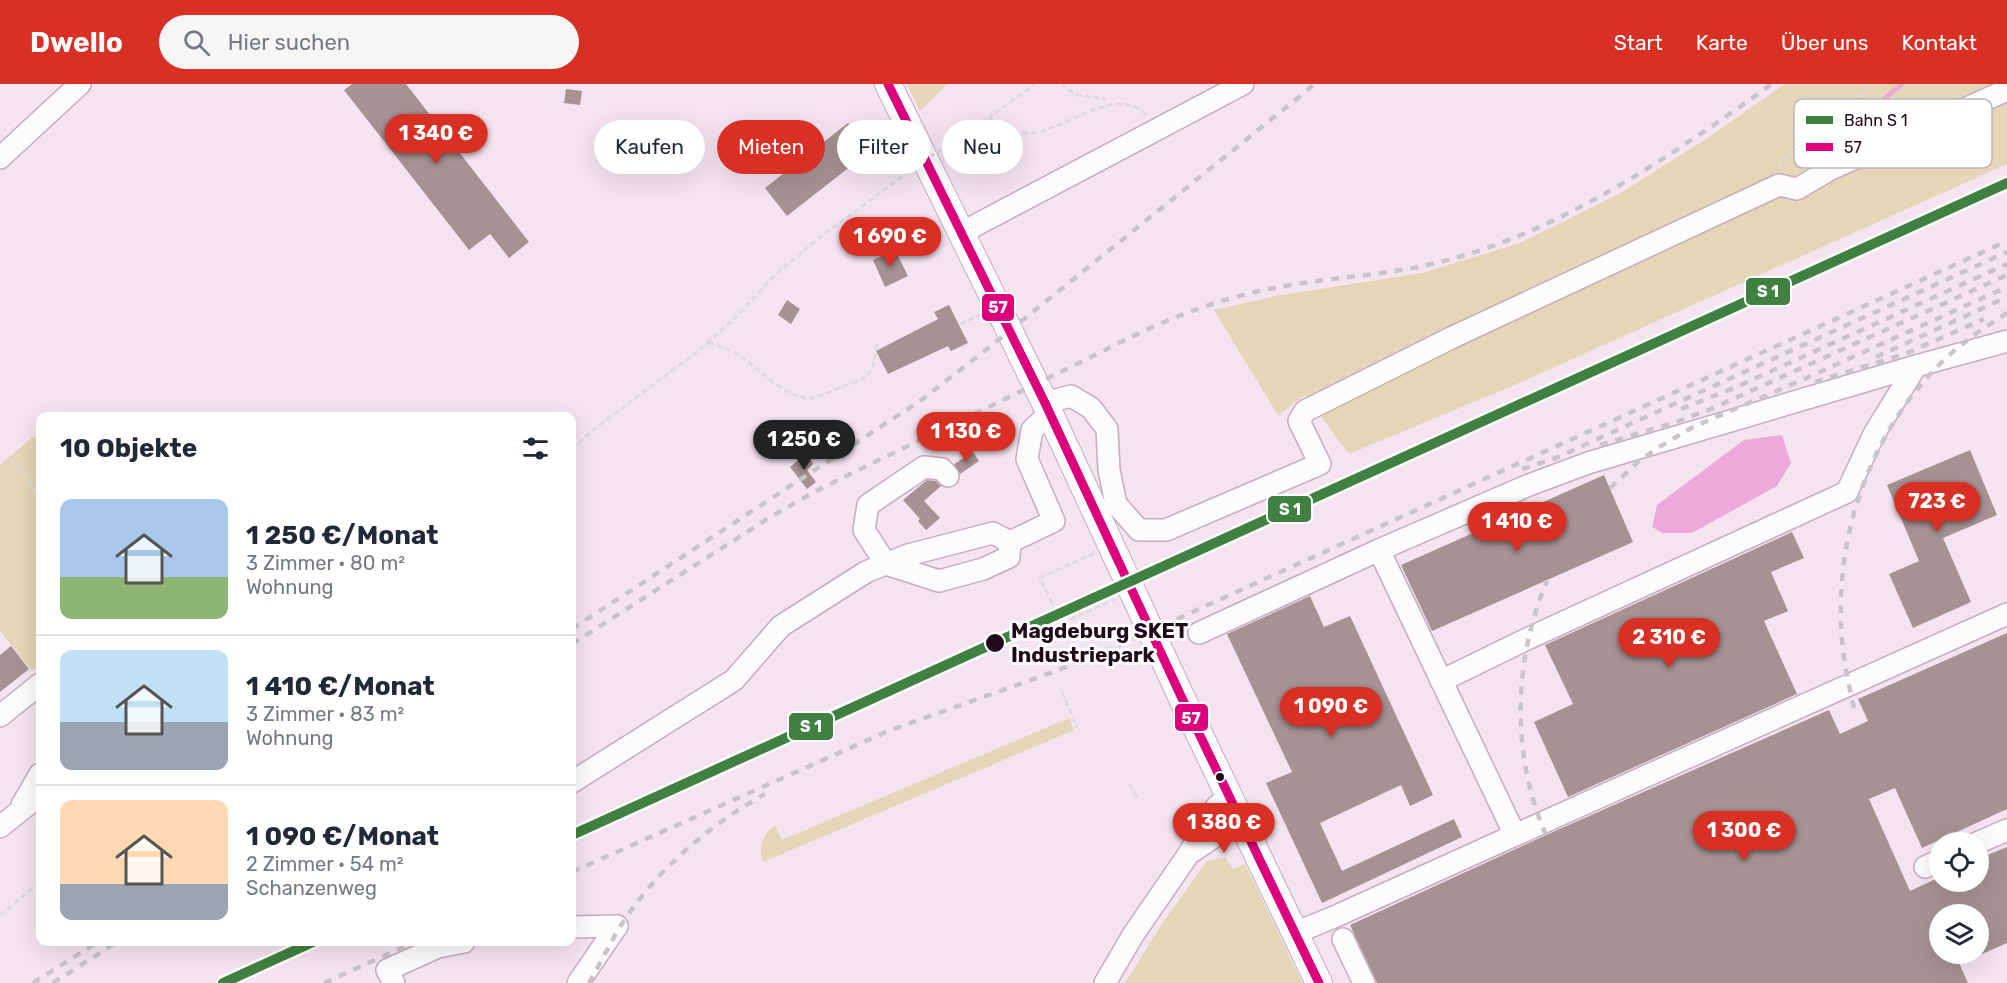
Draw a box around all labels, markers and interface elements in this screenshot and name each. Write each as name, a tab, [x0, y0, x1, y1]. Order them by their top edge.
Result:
search box	[159, 15, 579, 69]
text: Dwello	[30, 26, 123, 59]
icon: search	[180, 26, 213, 59]
text: Hier suchen	[228, 29, 350, 56]
text: Start	[1614, 30, 1663, 55]
text: Karte	[1696, 30, 1748, 55]
text: Über uns	[1781, 30, 1869, 55]
text: Kontakt	[1902, 30, 1977, 55]
legend	[1794, 99, 1992, 168]
text: Bahn S 1	[1844, 111, 1908, 130]
pin: 1 340 €	[381, 114, 491, 165]
chip: Kaufen	[594, 120, 705, 174]
chip: Mieten	[717, 120, 825, 174]
chip: Filter	[837, 120, 930, 174]
chip: Neu	[942, 120, 1023, 174]
text: 1 340 €	[399, 121, 473, 145]
text: 57	[1844, 138, 1862, 157]
pin: 1 690 €	[835, 217, 945, 268]
text: 1 690 €	[853, 224, 927, 248]
line badge: S 1	[1745, 277, 1791, 306]
text: S 1	[1757, 282, 1779, 301]
line badge: 57	[981, 293, 1015, 322]
text: 57	[988, 298, 1008, 317]
pin: 1 130 €	[911, 412, 1021, 463]
text: 1 130 €	[931, 419, 1001, 443]
pin: 1 250 €	[749, 420, 859, 471]
text: 1 250 €	[767, 427, 841, 451]
icon: filters	[519, 432, 552, 465]
text: 10 Objekte	[60, 433, 197, 464]
pin: 723 €	[1895, 482, 1979, 533]
text: 723 €	[1908, 489, 1966, 513]
line badge: S 1	[1267, 495, 1312, 523]
text: S 1	[1279, 500, 1301, 519]
pin: 1 410 €	[1462, 502, 1572, 553]
text: 1 410 €	[1482, 509, 1552, 533]
text: 1 250 €/Monat	[246, 520, 438, 551]
icon: home	[108, 523, 180, 595]
text: 3 Zimmer · 80 m²	[246, 551, 405, 575]
text: Wohnung	[246, 575, 333, 599]
place label: Magdeburg SKET Industriepark	[1011, 618, 1188, 667]
pin: 2 310 €	[1614, 618, 1724, 669]
text: 2 310 €	[1632, 625, 1706, 649]
marker: Magdeburg SKET Industriepark	[984, 632, 1006, 654]
text: 1 410 €/Monat	[246, 671, 435, 702]
icon: home	[108, 674, 180, 746]
pin: 1 090 €	[1276, 687, 1386, 738]
text: 1 090 €	[1294, 694, 1368, 718]
text: 3 Zimmer · 83 m²	[246, 702, 404, 726]
line badge: 57	[1174, 703, 1209, 732]
text: 57	[1181, 709, 1201, 728]
line badge: S 1	[788, 712, 834, 741]
text: S 1	[800, 717, 822, 736]
text: Wohnung	[246, 726, 333, 750]
unlabelled marker	[1214, 771, 1226, 783]
pin: 1 380 €	[1169, 803, 1279, 854]
text: 1 380 €	[1187, 810, 1261, 834]
pin: 1 300 €	[1689, 811, 1799, 862]
text: 1 300 €	[1707, 818, 1781, 842]
text: 1 090 €/Monat	[246, 821, 439, 852]
icon: home	[108, 824, 180, 896]
map controls	[1929, 832, 1989, 964]
button: locate	[1929, 832, 1989, 892]
text: 2 Zimmer · 54 m²	[246, 852, 404, 876]
text: Schanzenweg	[246, 876, 377, 900]
button: layers	[1929, 904, 1989, 964]

